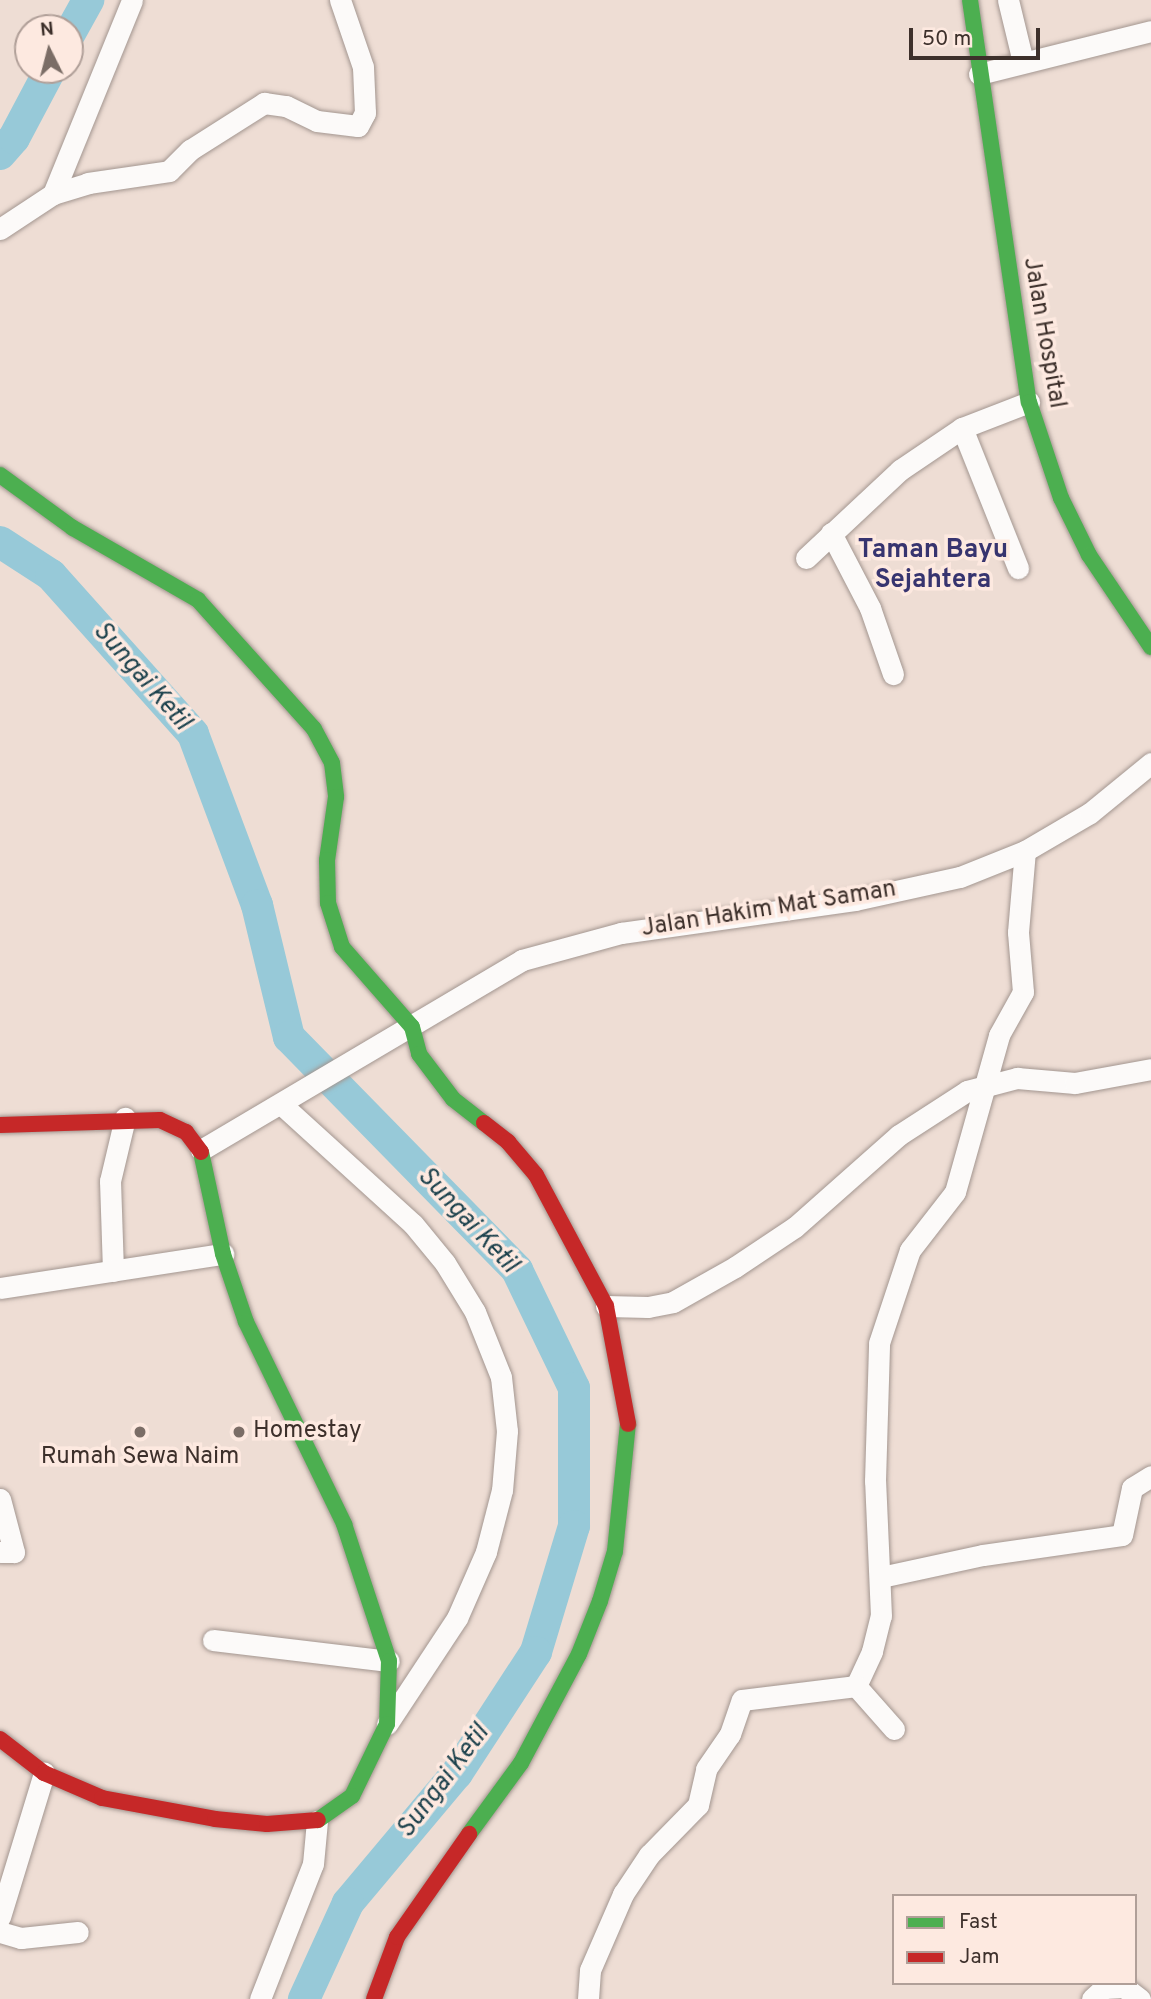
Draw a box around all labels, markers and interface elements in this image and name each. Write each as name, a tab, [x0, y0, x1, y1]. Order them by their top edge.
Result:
north arrow	[14, 14, 84, 84]
scale bar	[913, 14, 1044, 58]
text: N	[39, 17, 55, 43]
text: 50 m	[922, 26, 971, 53]
street label: Jalan Hospital	[1016, 255, 1070, 411]
district label: Taman Bayu Sejahtera	[858, 535, 1008, 596]
water label: Sungai Ketil	[85, 616, 197, 738]
street label: Jalan Hakim Mat Saman	[640, 876, 898, 944]
water label: Sungai Ketil	[410, 1161, 524, 1281]
place label: Homestay	[253, 1418, 362, 1446]
marker: Rumah Sewa Naim	[132, 1424, 148, 1440]
marker: Homestay	[231, 1424, 247, 1440]
place label: Rumah Sewa Naim	[41, 1444, 239, 1472]
water label: Sungai Ketil	[391, 1719, 497, 1845]
legend	[892, 1894, 1137, 1985]
text: Fast	[959, 1909, 998, 1936]
text: Jam	[959, 1944, 1000, 1971]

